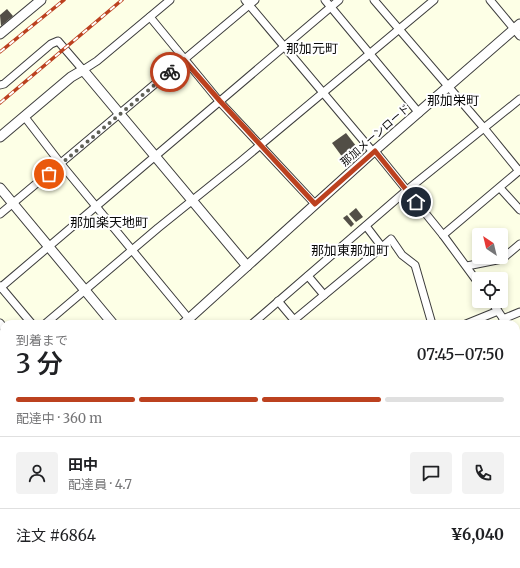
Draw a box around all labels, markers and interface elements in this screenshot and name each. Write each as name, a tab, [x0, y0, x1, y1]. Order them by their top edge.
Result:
district label: 那加元町	[286, 40, 338, 57]
courier	[150, 52, 190, 92]
icon: bike	[159, 61, 181, 83]
district label: 那加栄町	[427, 92, 479, 109]
street label: 那加メーンロード	[337, 101, 413, 169]
pin	[32, 157, 66, 191]
icon: bag	[38, 163, 60, 185]
pin	[399, 185, 433, 219]
icon: home	[405, 191, 427, 213]
district label: 那加楽天地町	[70, 214, 148, 231]
north arrow	[472, 228, 508, 264]
map controls	[472, 228, 508, 308]
district label: 那加東那加町	[311, 242, 389, 259]
button: locate	[472, 272, 508, 308]
text: 到着まで	[16, 332, 68, 349]
text: 07:45–07:50	[417, 345, 504, 364]
text: 3 分	[16, 347, 63, 380]
text: 配達中 · 360 m	[16, 410, 102, 427]
button: person	[16, 452, 58, 494]
button: chat	[410, 452, 452, 494]
button: phone	[462, 452, 504, 494]
text: 田中	[68, 455, 98, 474]
text: 配達員 · 4.7	[68, 476, 132, 493]
text: ¥6,040	[451, 525, 504, 544]
text: 注文 #6864	[16, 526, 96, 545]

